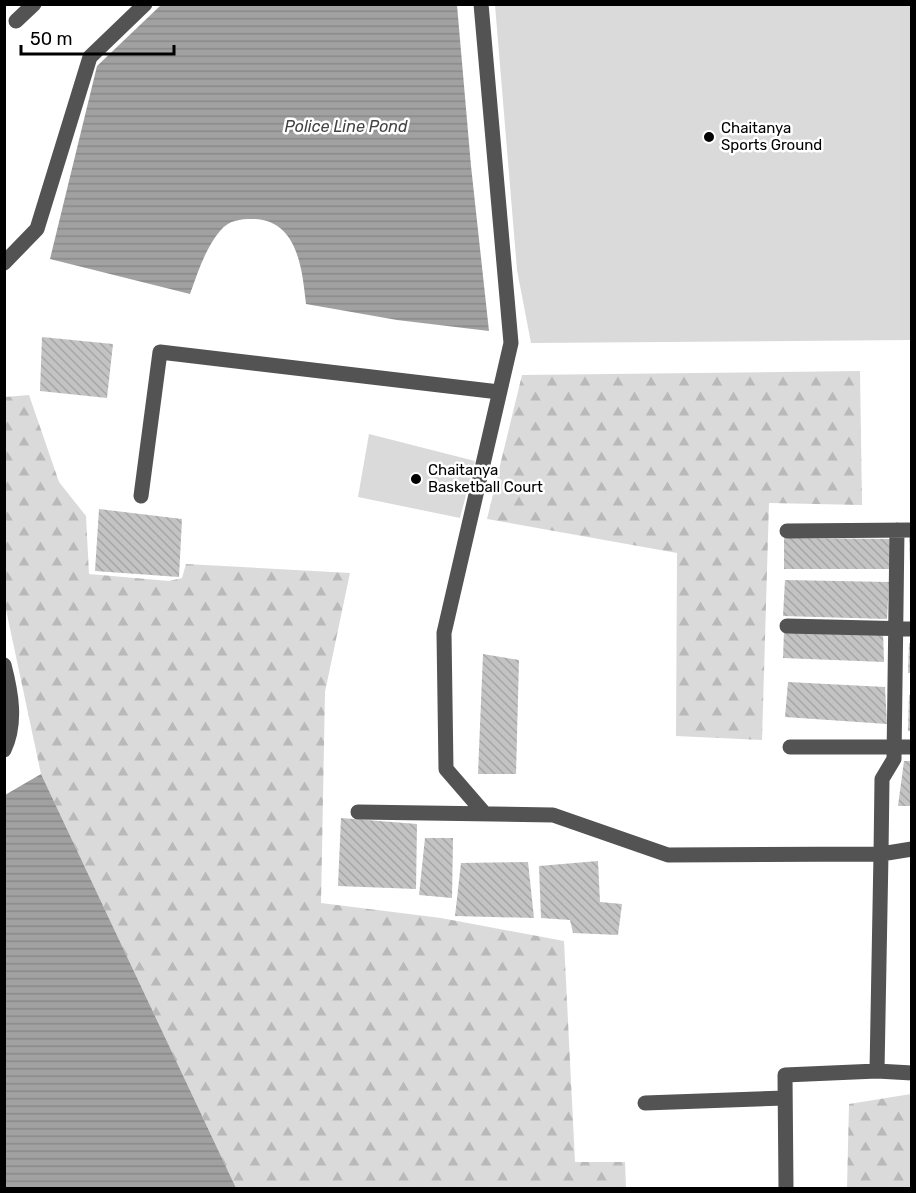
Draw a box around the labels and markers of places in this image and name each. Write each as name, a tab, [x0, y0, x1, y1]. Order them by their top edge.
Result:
place label: Chaitanya Sports Ground	[721, 119, 822, 154]
marker: Chaitanya Sports Ground	[702, 130, 716, 144]
place label: Chaitanya Basketball Court	[428, 461, 543, 496]
marker: Chaitanya Basketball Court	[409, 472, 423, 486]

